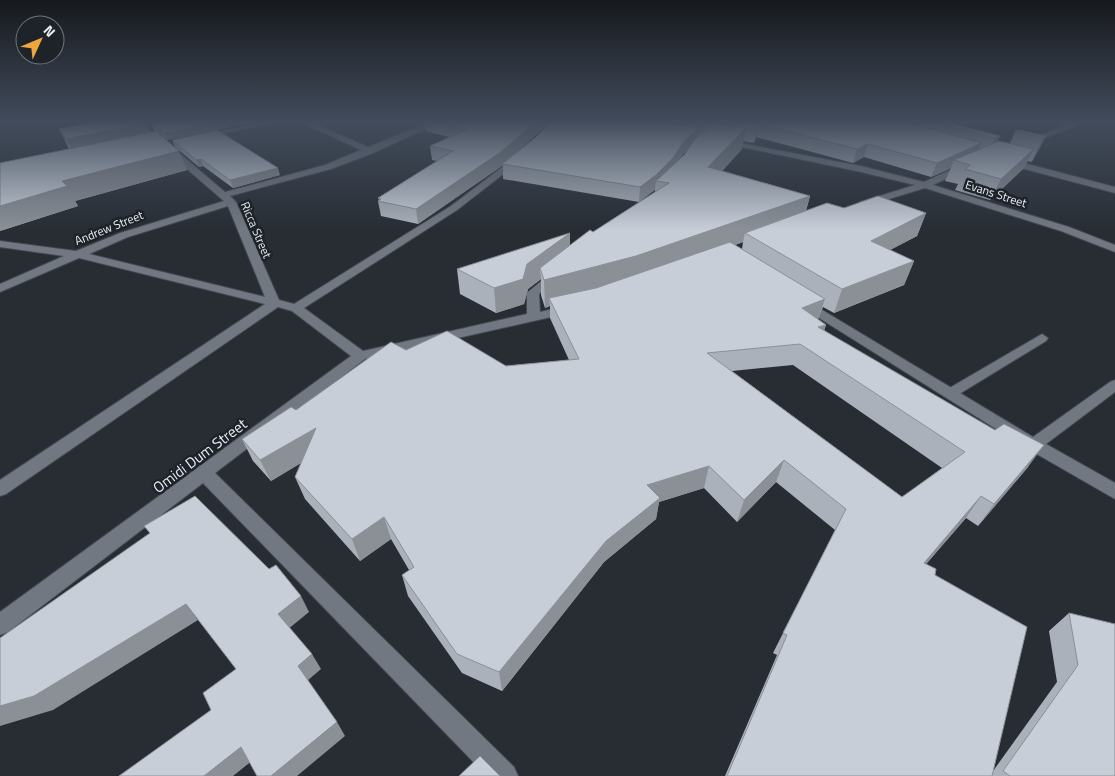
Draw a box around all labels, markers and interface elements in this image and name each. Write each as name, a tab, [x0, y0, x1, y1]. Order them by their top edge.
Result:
north arrow	[15, 15, 65, 65]
text: N	[39, 20, 61, 41]
street label: Evans Street	[963, 175, 1030, 213]
street label: Ricca Street	[236, 198, 277, 262]
street label: Andrew Street	[72, 205, 147, 250]
street label: Omidi Dum Street	[148, 412, 252, 499]

